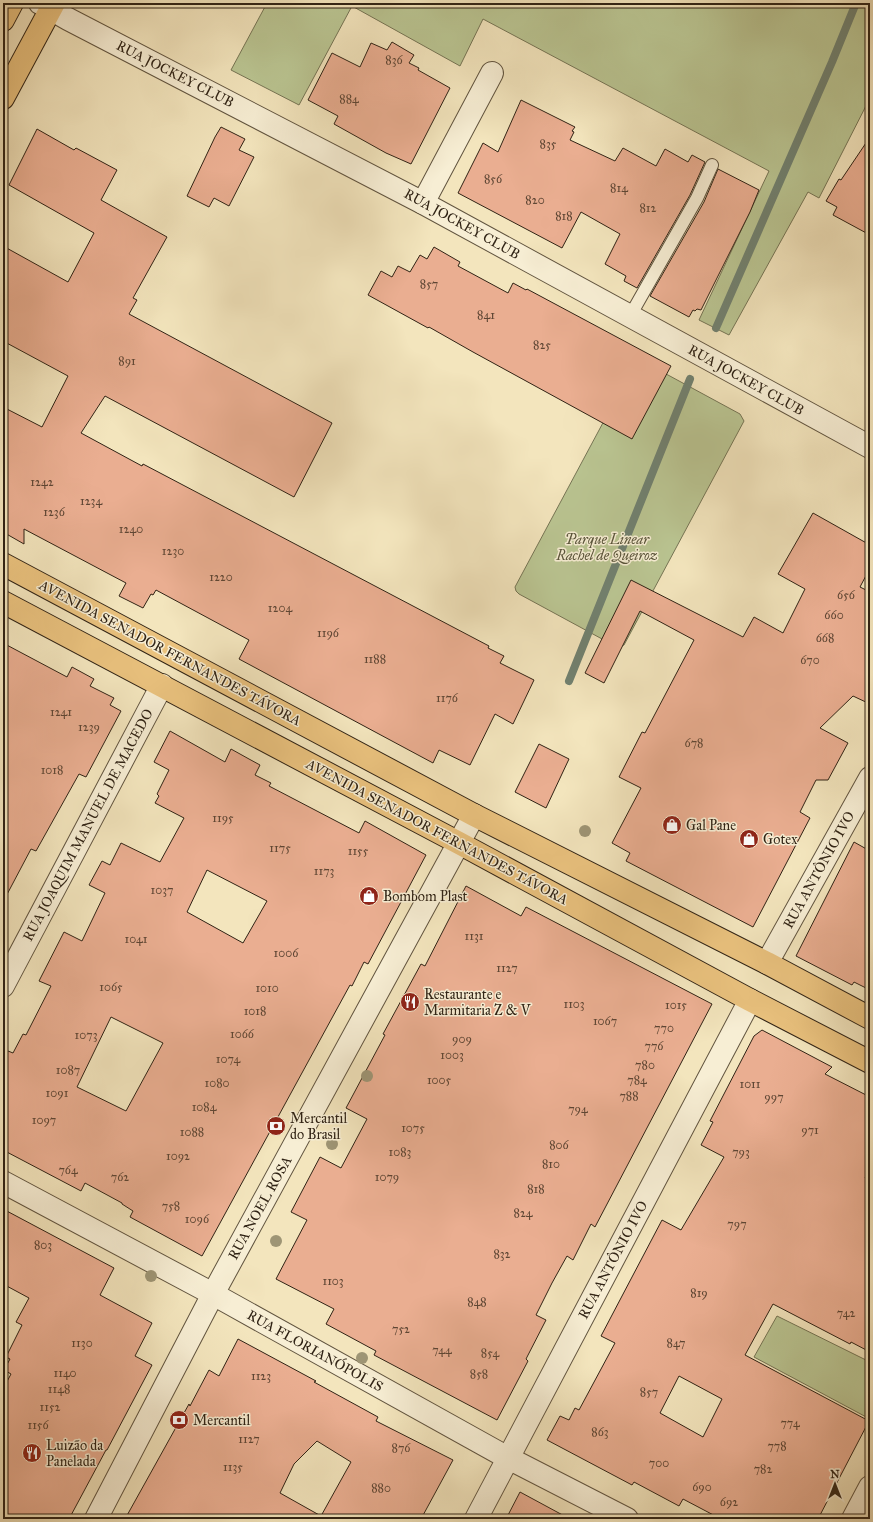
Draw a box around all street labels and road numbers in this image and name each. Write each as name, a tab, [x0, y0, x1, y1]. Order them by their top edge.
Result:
street label: RUA JOCKEY CLUB	[113, 37, 237, 112]
street label: RUA JOCKEY CLUB	[401, 185, 523, 264]
street label: RUA JOCKEY CLUB	[685, 341, 807, 420]
street label: AVENIDA SENADOR FERNANDES TÁVORA	[35, 574, 305, 730]
street label: RUA JOAQUIM MANUEL DE MACEDO	[19, 706, 158, 945]
street label: AVENIDA SENADOR FERNANDES TÁVORA	[302, 753, 572, 909]
street label: RUA ANTÔNIO IVO	[779, 808, 858, 932]
street label: RUA NOEL ROSA	[225, 1153, 296, 1263]
street label: RUA ANTÔNIO IVO	[574, 1198, 651, 1322]
street label: RUA FLORIANÓPOLIS	[244, 1305, 387, 1395]

